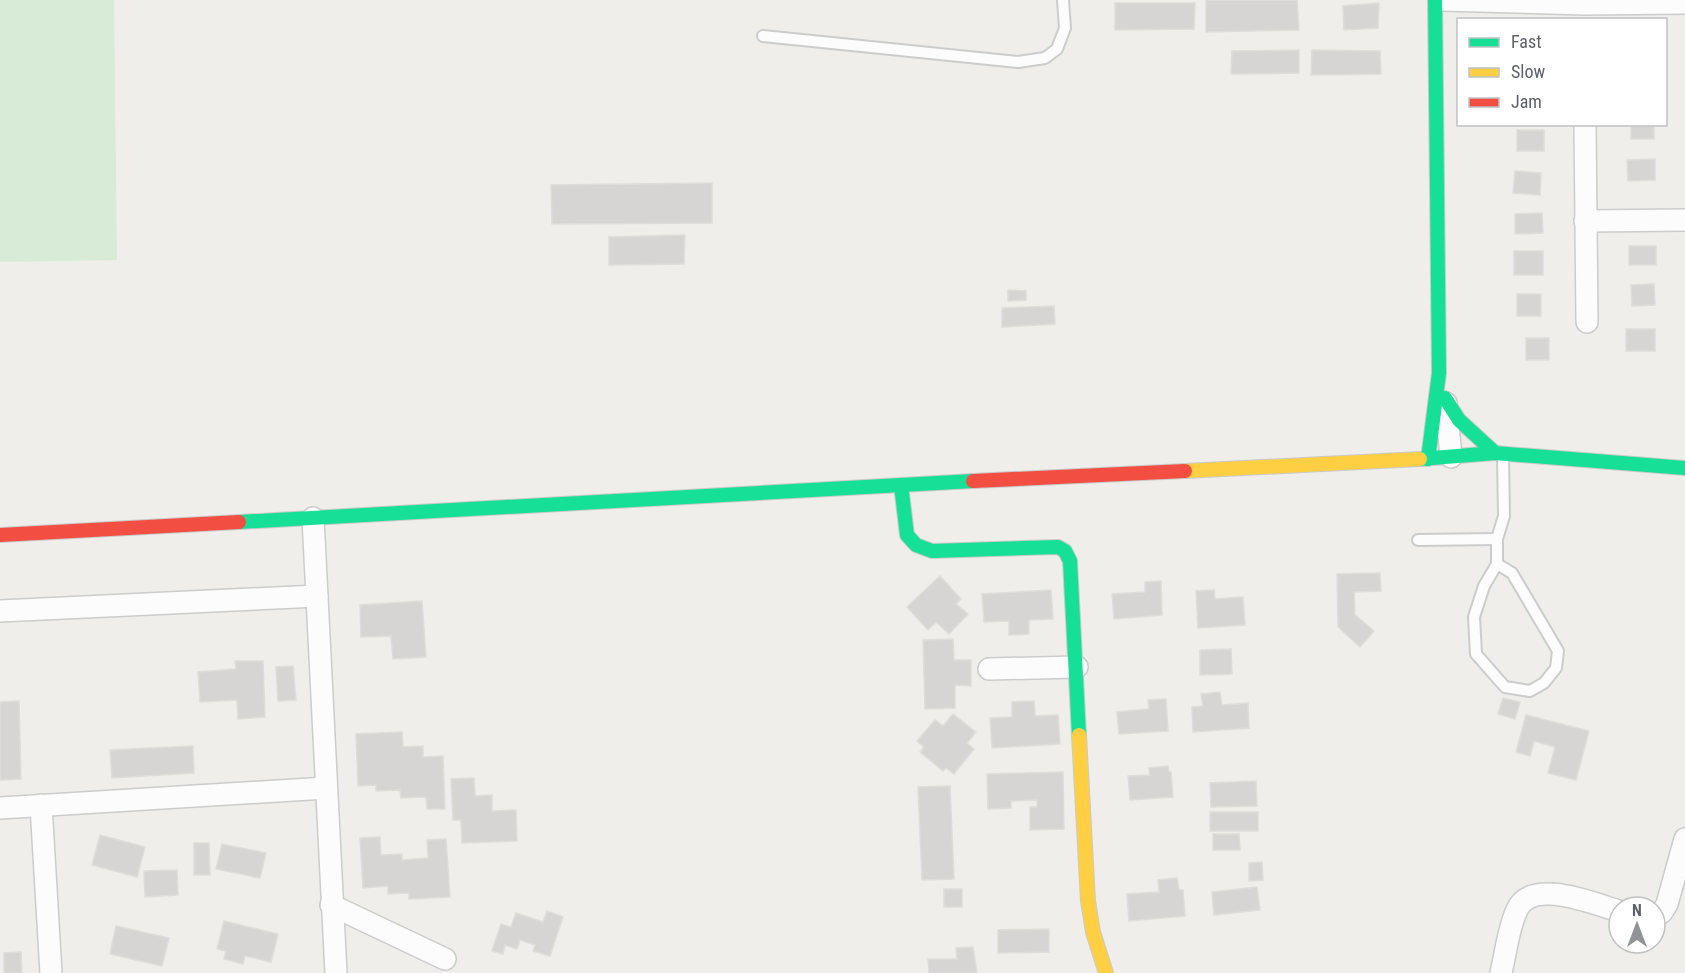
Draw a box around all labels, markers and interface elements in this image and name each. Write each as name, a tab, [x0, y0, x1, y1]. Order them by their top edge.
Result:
legend	[1457, 18, 1667, 126]
text: Fast	[1511, 31, 1542, 52]
text: Slow	[1511, 61, 1546, 82]
text: Jam	[1511, 91, 1542, 112]
north arrow	[1607, 895, 1667, 955]
text: N	[1632, 901, 1642, 920]

